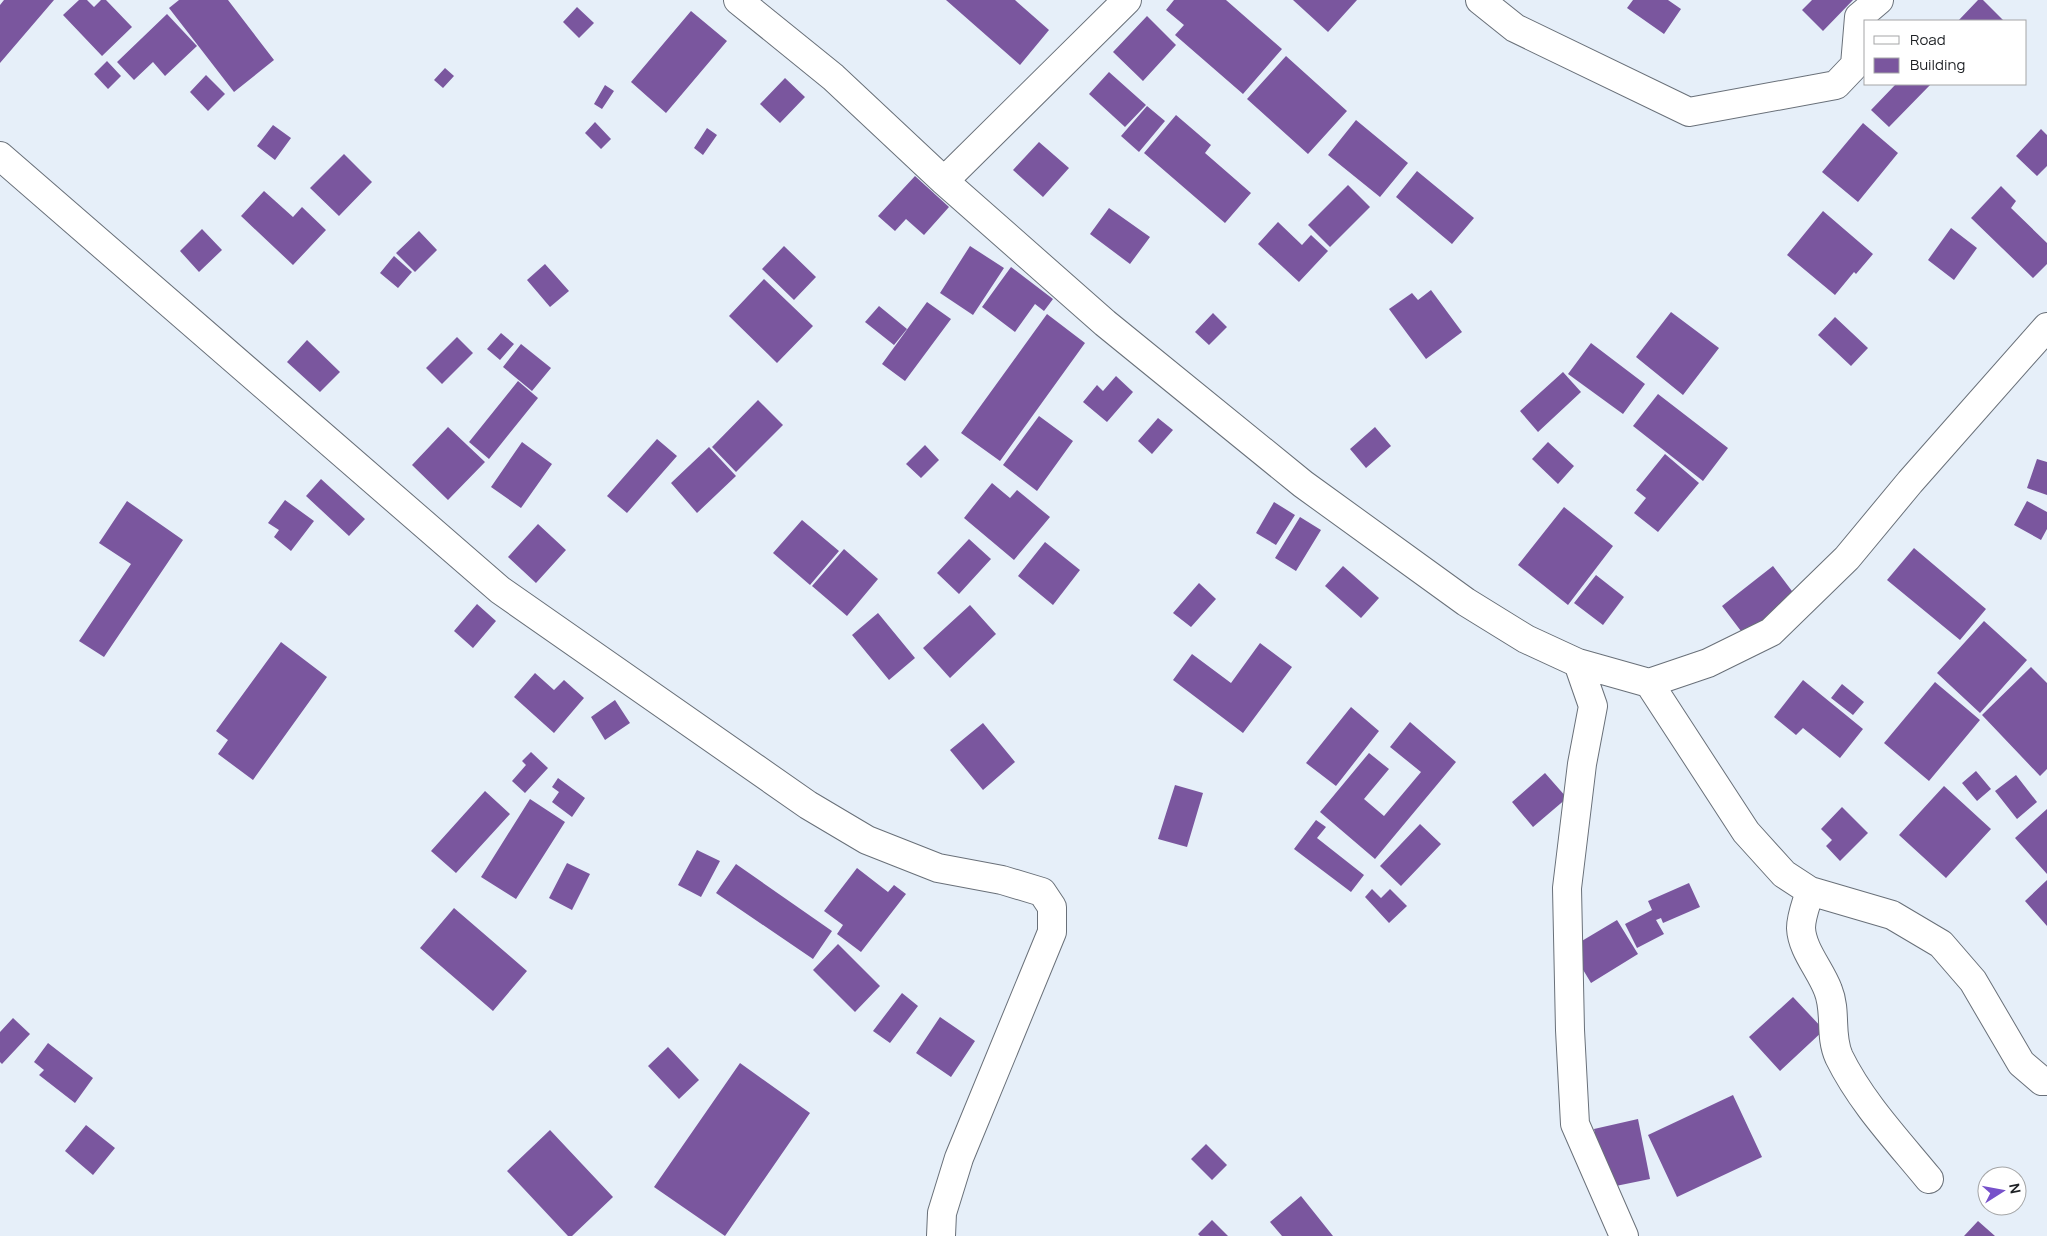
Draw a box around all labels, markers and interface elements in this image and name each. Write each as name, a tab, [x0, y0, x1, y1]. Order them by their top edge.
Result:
legend	[1864, 20, 2027, 85]
text: Road	[1910, 29, 1946, 50]
text: Building	[1910, 54, 1965, 75]
north arrow	[1977, 1166, 2027, 1216]
text: N	[2005, 1182, 2026, 1195]

